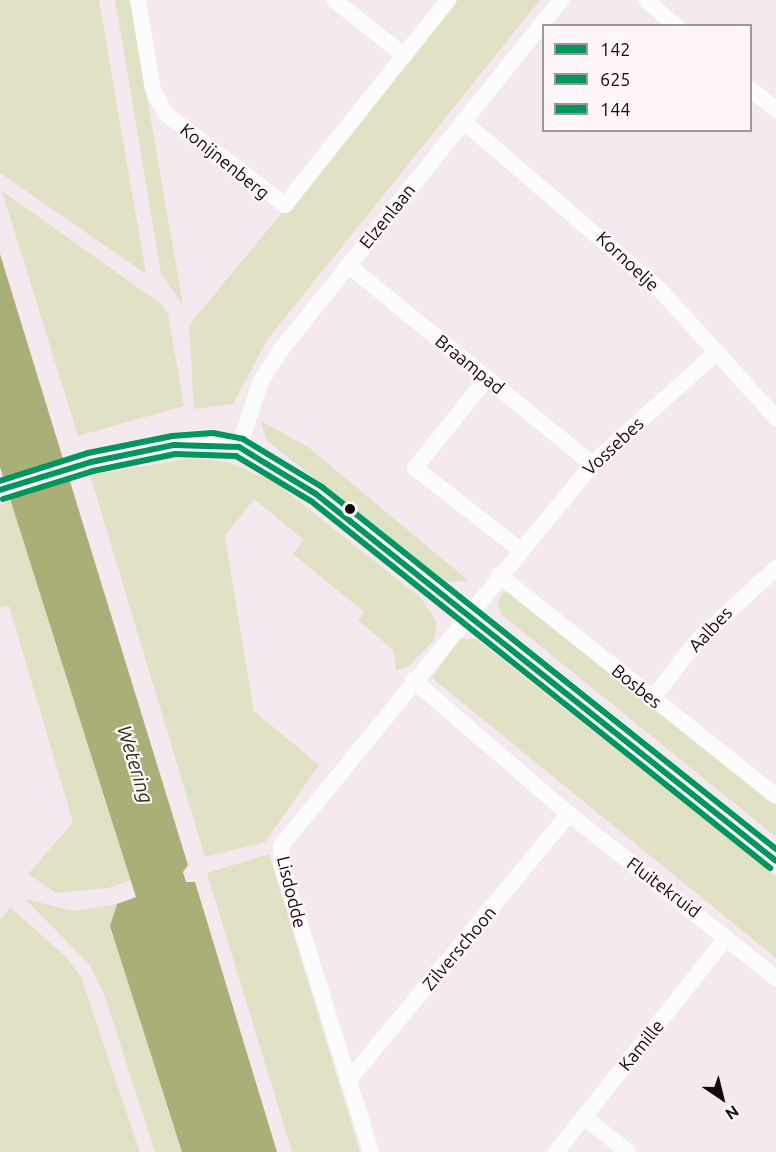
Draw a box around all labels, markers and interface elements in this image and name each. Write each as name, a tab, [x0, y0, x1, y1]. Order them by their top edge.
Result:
legend	[542, 24, 752, 132]
text: 142	[600, 39, 630, 59]
text: 625	[600, 69, 630, 89]
text: 144	[600, 99, 630, 119]
street label: Konijnenberg	[176, 118, 274, 204]
street label: Elzenlaan	[354, 179, 420, 253]
street label: Kornoelje	[592, 227, 664, 295]
street label: Braampad	[431, 330, 509, 398]
street label: Vossebes	[578, 412, 648, 480]
unlabelled marker	[344, 503, 356, 515]
street label: Aalbes	[684, 602, 736, 656]
street label: Bosbes	[608, 659, 666, 713]
water label: Wetering	[113, 722, 159, 806]
street label: Fluitekruid	[623, 852, 705, 922]
street label: Lisdodde	[273, 854, 311, 930]
street label: Zilverschoon	[418, 902, 500, 994]
street label: Kamille	[614, 1015, 668, 1075]
north arrow	[692, 1068, 752, 1128]
text: N	[722, 1102, 742, 1124]

